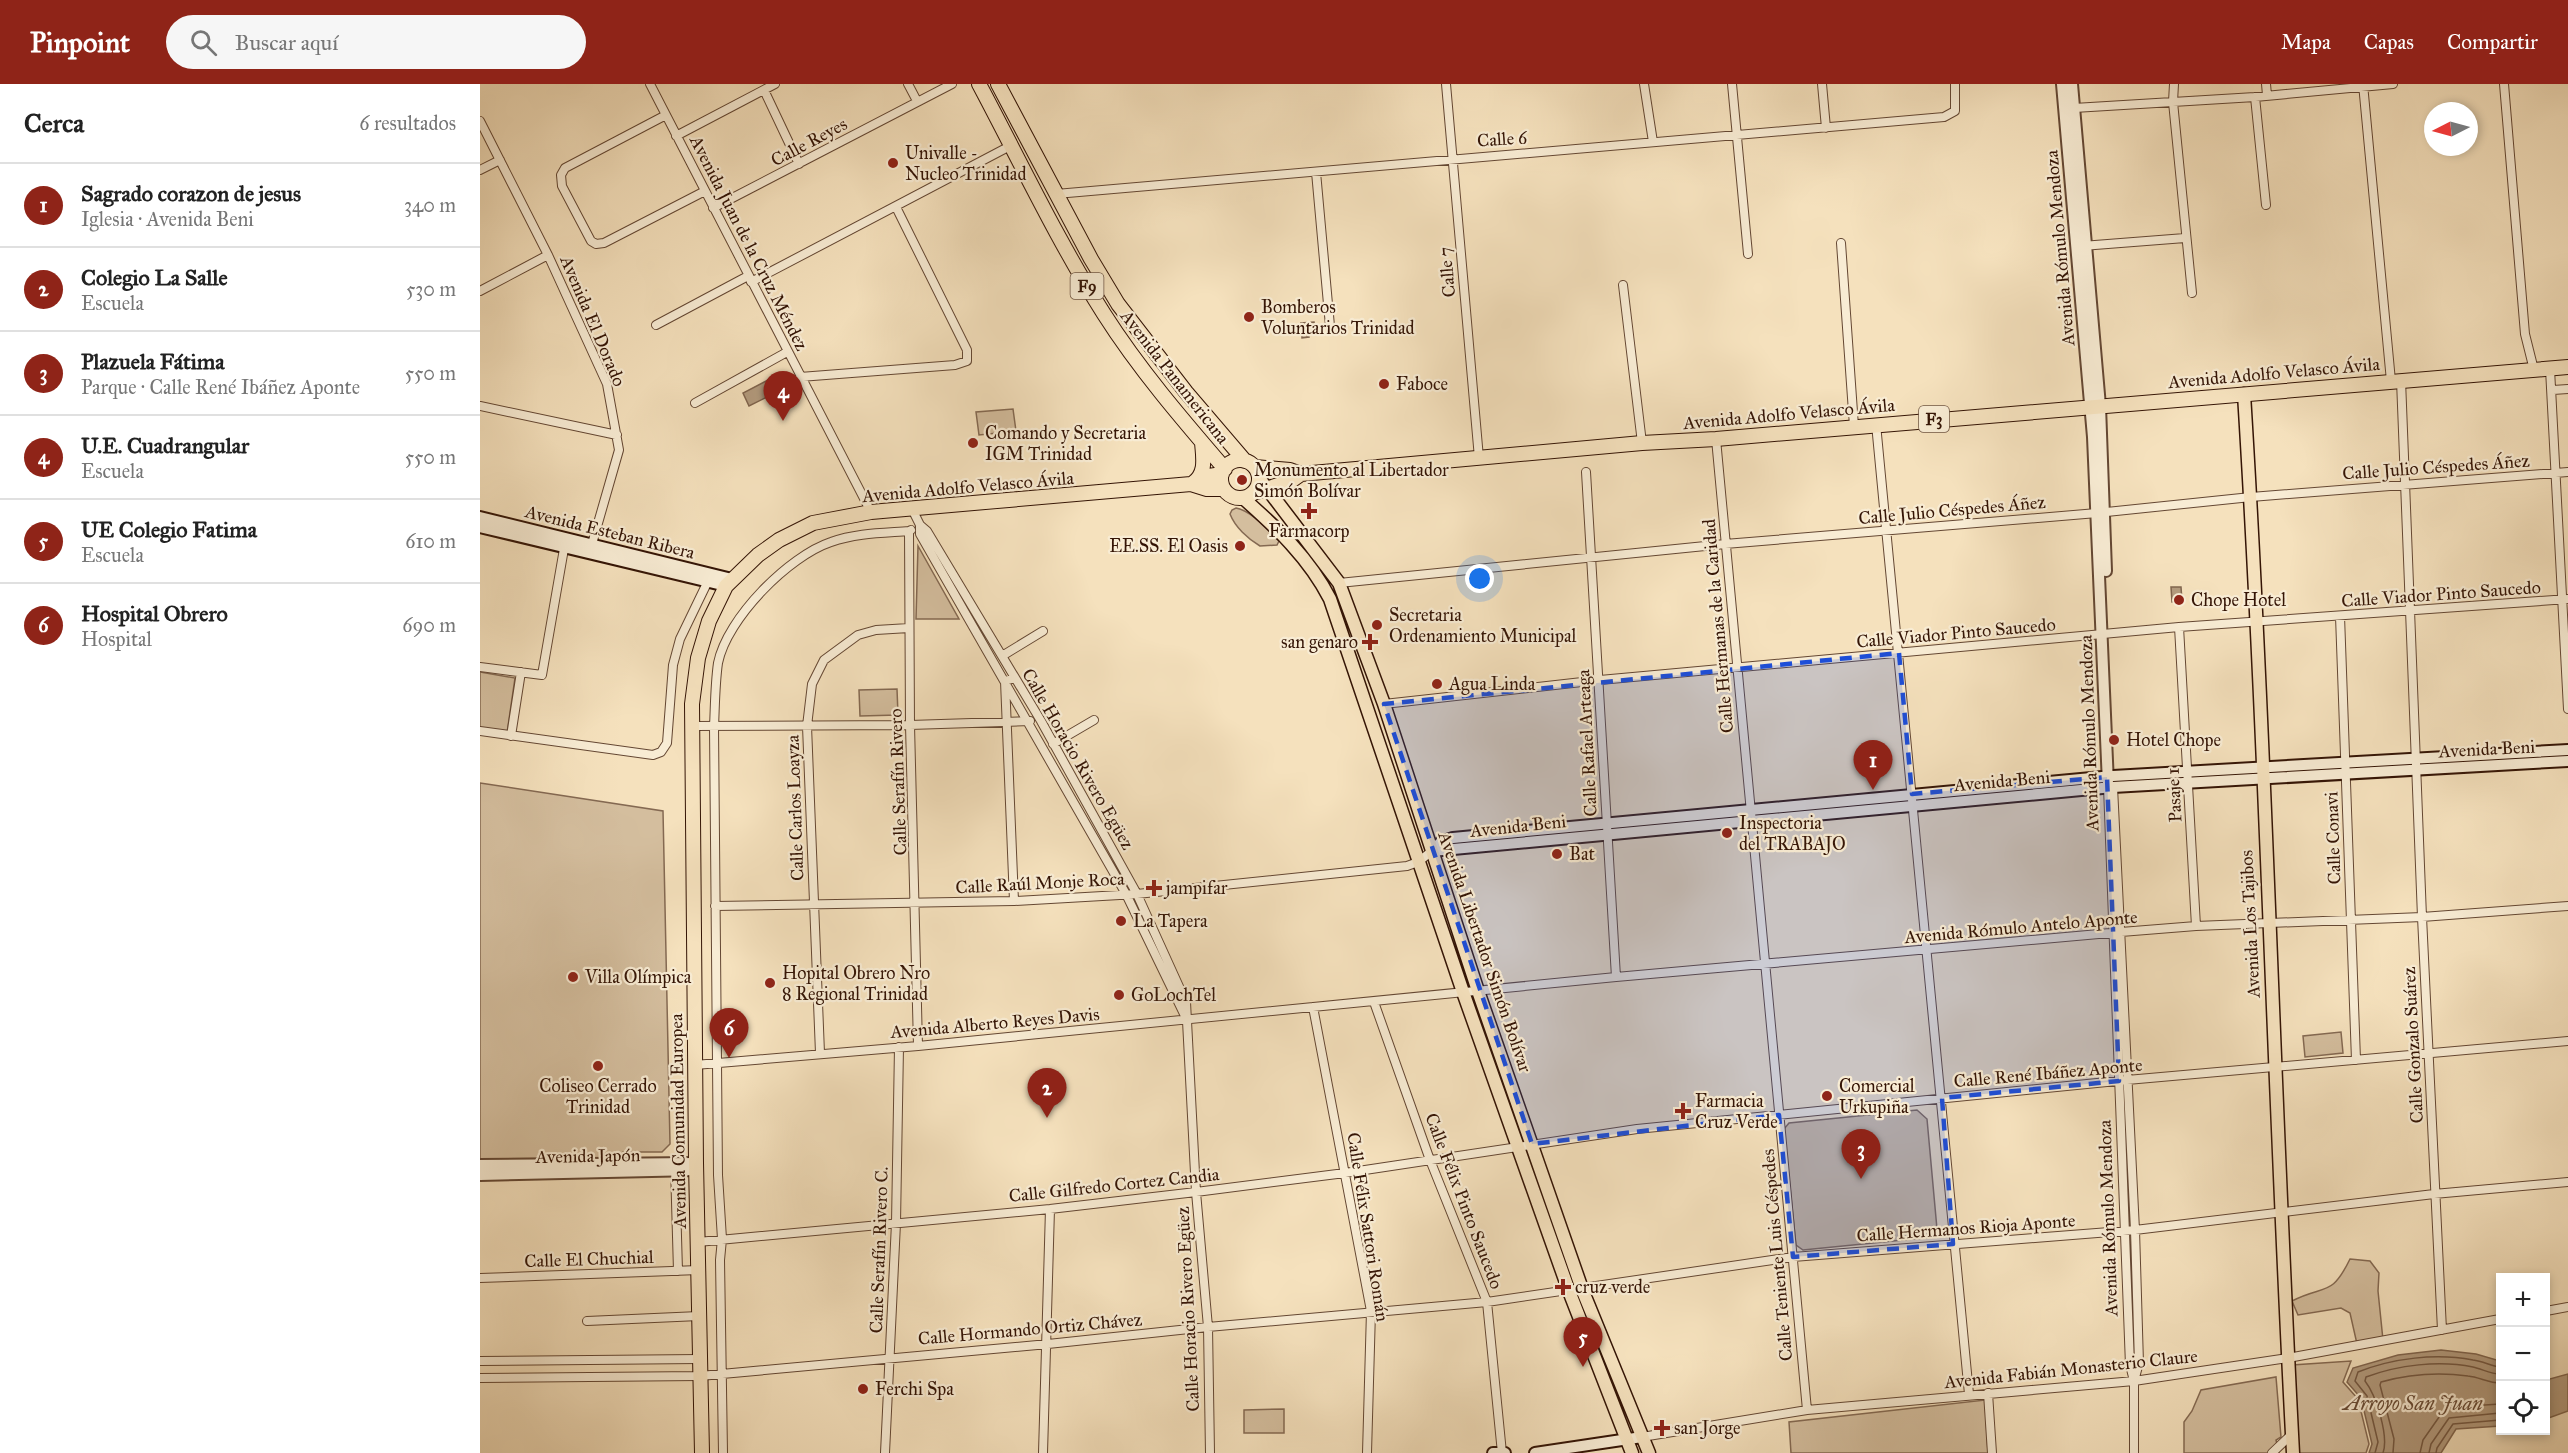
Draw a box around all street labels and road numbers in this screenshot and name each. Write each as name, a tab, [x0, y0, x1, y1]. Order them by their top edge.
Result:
street label: Calle Reyes	[767, 113, 851, 171]
street label: Calle 6	[1476, 126, 1529, 152]
street label: Avenida Juan de la Cruz Méndez	[684, 131, 813, 355]
street label: Avenida Rómulo Mendoza	[2040, 149, 2080, 348]
street label: Calle 7	[1434, 246, 1460, 298]
street label: Avenida El Dorado	[555, 251, 630, 390]
road number: F9	[1070, 273, 1104, 299]
street label: Avenida Panamericana	[1115, 305, 1234, 449]
street label: Avenida Adolfo Velasco Ávila	[2166, 351, 2381, 393]
street label: Avenida Adolfo Velasco Ávila	[1681, 392, 1896, 434]
road number: F3	[1919, 406, 1949, 432]
street label: Calle Julio Céspedes Áñez	[2341, 447, 2530, 486]
street label: Avenida Adolfo Velasco Ávila	[860, 465, 1075, 507]
street label: Calle Julio Céspedes Áñez	[1857, 489, 2047, 530]
street label: Avenida Esteban Ribera	[522, 500, 697, 564]
street label: Calle Hermanas de la Caridad	[1698, 518, 1738, 734]
street label: Calle Viador Pinto Saucedo	[2340, 576, 2542, 612]
street label: Calle Viador Pinto Saucedo	[1855, 613, 2057, 653]
street label: Avenida Rómulo Mendoza	[2075, 634, 2103, 833]
street label: Calle Horacio Rivero Egüez	[1016, 665, 1139, 854]
street label: Calle Rafael Arteaga	[1572, 668, 1603, 817]
street label: Calle Serafín Rivero	[884, 708, 912, 856]
street label: Calle Carlos Loayza	[781, 734, 809, 881]
street label: Avenida Beni	[2437, 735, 2536, 763]
street label: Avenida Beni	[1952, 766, 2051, 796]
street label: Pasaje 1	[2162, 767, 2186, 823]
street label: Calle Conavi	[2320, 791, 2346, 885]
street label: Avenida Beni	[1468, 810, 1567, 842]
street label: Avenida Libertador Simón Bolívar	[1433, 828, 1537, 1076]
street label: Avenida Los Tajibos	[2235, 850, 2265, 999]
street label: Calle Raúl Monje Roca	[955, 868, 1126, 898]
street label: Avenida Rómulo Antelo Aponte	[1902, 906, 2139, 948]
street label: Calle Gonzalo Suárez	[2398, 966, 2428, 1124]
street label: Avenida Alberto Reyes Davis	[889, 1003, 1100, 1043]
street label: Avenida Comunidad Europea	[665, 1013, 691, 1230]
street label: Calle René Ibáñez Aponte	[1953, 1054, 2143, 1092]
street label: Calle Félix Pinto Saucedo	[1420, 1110, 1508, 1292]
street label: Avenida Rómulo Mendoza	[2094, 1119, 2122, 1318]
street label: Calle Félix Sattori Román	[1342, 1131, 1394, 1323]
street label: Avenida Japón	[534, 1144, 641, 1169]
street label: Calle Teniente Luis Céspedes	[1757, 1148, 1797, 1362]
street label: Calle Gilfredo Cortez Candia	[1008, 1163, 1221, 1207]
street label: Calle Serafín Rivero C.	[865, 1166, 893, 1334]
street label: Calle Horacio Rivero Egüez	[1172, 1206, 1205, 1412]
street label: Calle Hermanos Rioja Aponte	[1856, 1209, 2076, 1247]
street label: Calle El Chuchial	[524, 1246, 654, 1272]
street label: Calle Hormando Ortiz Chávez	[917, 1308, 1143, 1350]
street label: Avenida Fabián Monasterio Claure	[1942, 1345, 2199, 1393]

